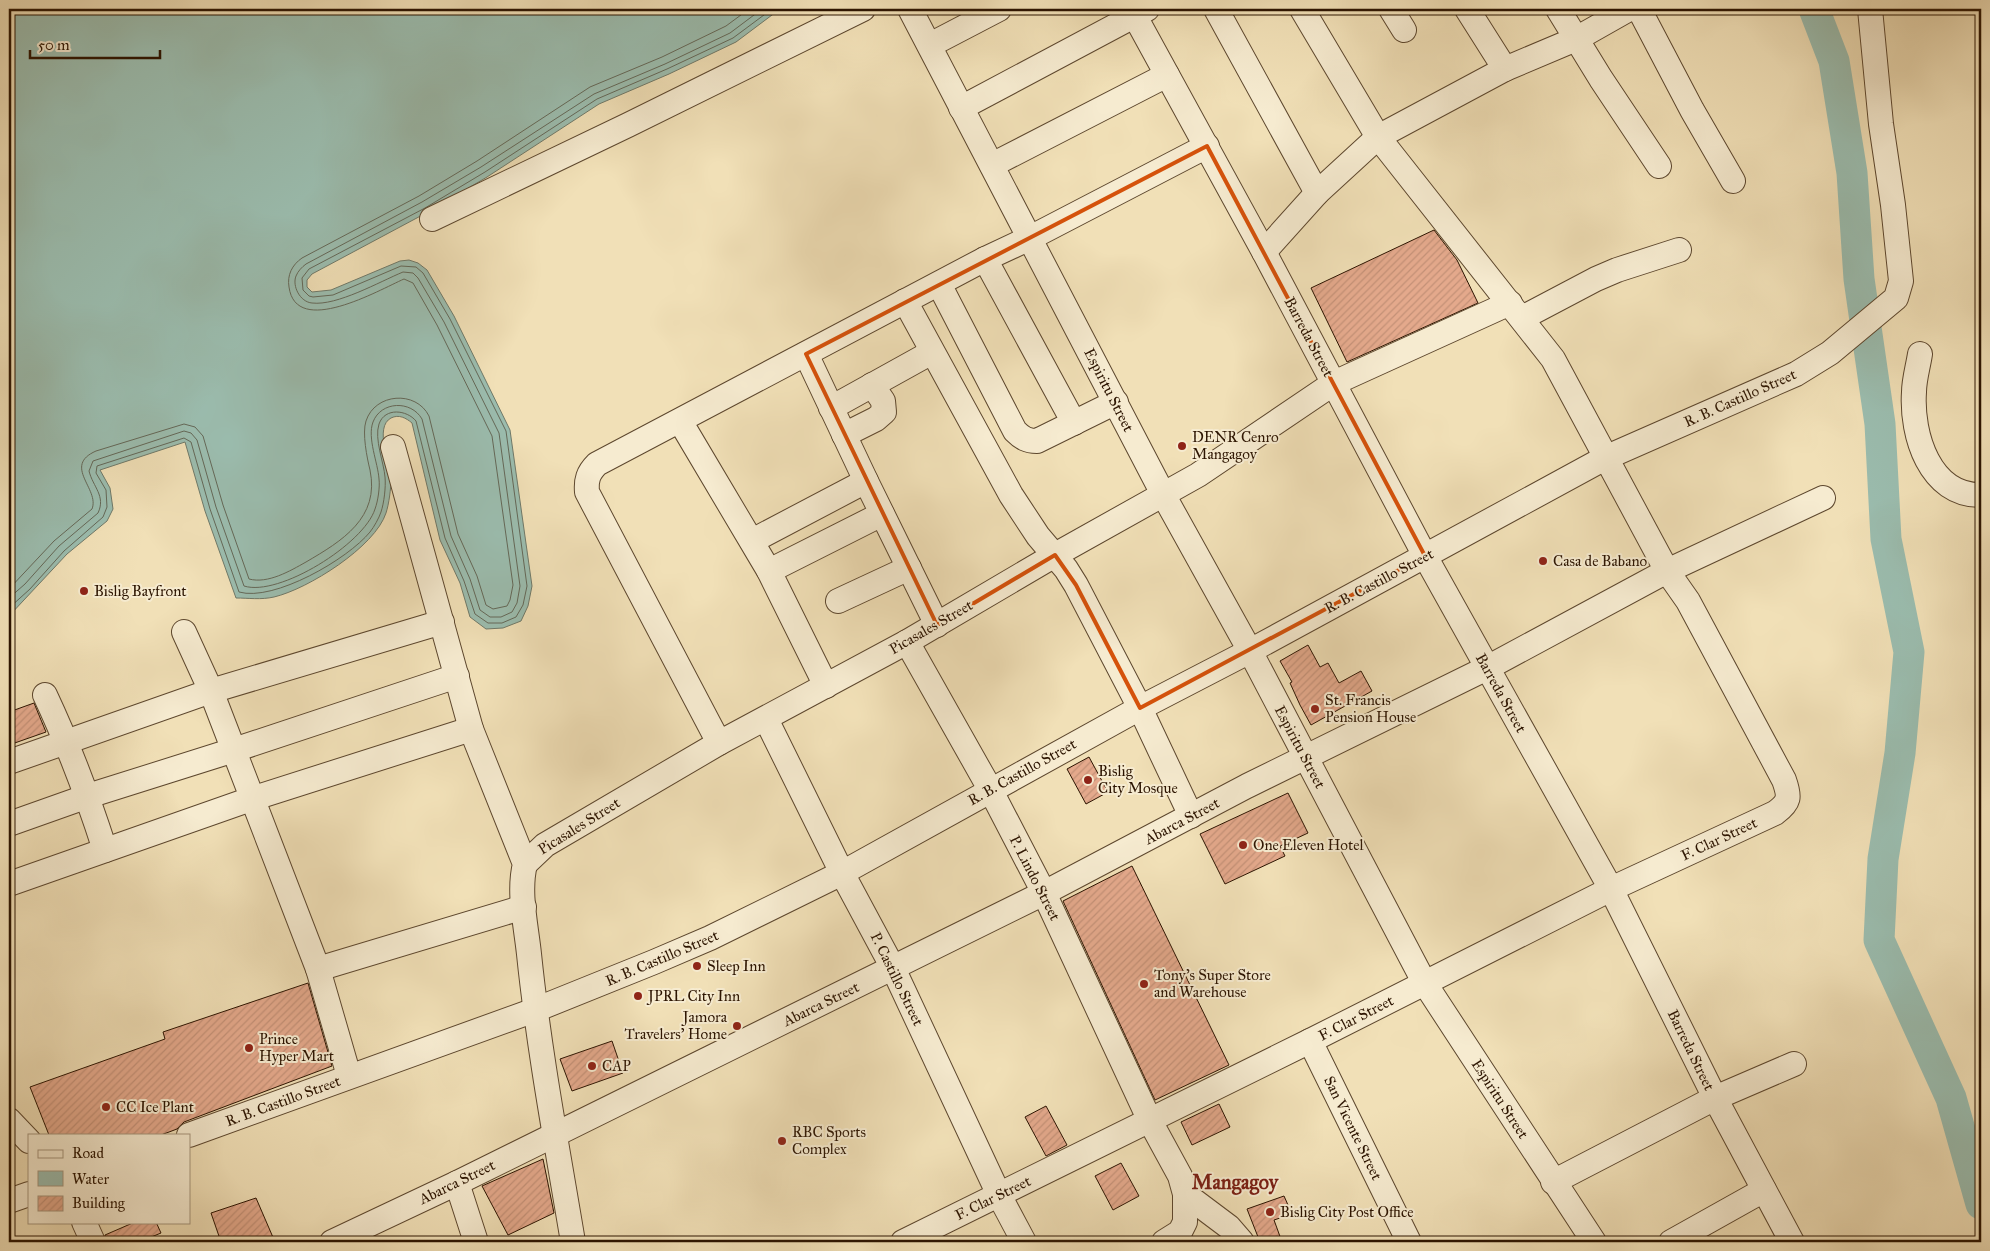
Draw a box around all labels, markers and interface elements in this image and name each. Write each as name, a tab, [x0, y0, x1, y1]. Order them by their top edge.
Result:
scale bar	[30, 28, 160, 60]
text: 50 m	[38, 36, 70, 54]
street label: Barreda Street	[1280, 294, 1338, 381]
street label: Espiritu Street	[1080, 345, 1138, 435]
street label: R. B. Castillo Street	[1681, 365, 1800, 431]
place label: DENR Cenro Mangagoy	[1192, 428, 1279, 463]
marker: DENR Cenro Mangagoy	[1176, 440, 1188, 452]
street label: R. B. Castillo Street	[1321, 544, 1437, 617]
place label: Casa de Babano	[1553, 552, 1648, 570]
marker: Casa de Babano	[1537, 555, 1549, 567]
place label: Bislig Bayfront	[94, 582, 187, 600]
marker: Bislig Bayfront	[78, 585, 90, 597]
street label: Picasales Street	[886, 596, 977, 658]
street label: Barreda Street	[1472, 650, 1531, 736]
place label: St. Francis Pension House	[1325, 691, 1416, 726]
street label: Espiritu Street	[1271, 702, 1330, 792]
marker: St. Francis Pension House	[1309, 703, 1321, 715]
street label: R. B. Castillo Street	[965, 734, 1080, 809]
place label: Bislig City Mosque	[1098, 762, 1178, 798]
marker: Bislig City Mosque	[1082, 774, 1094, 786]
street label: Picasales Street	[535, 793, 624, 858]
street label: Abarca Street	[1140, 793, 1223, 849]
street label: F. Clar Street	[1678, 813, 1761, 864]
street label: P. Lindo Street	[1006, 832, 1065, 924]
place label: One Eleven Hotel	[1253, 836, 1365, 854]
marker: One Eleven Hotel	[1237, 839, 1249, 851]
street label: R. B. Castillo Street	[603, 926, 722, 990]
street label: P. Castillo Street	[867, 929, 928, 1029]
place label: Sleep Inn	[707, 957, 766, 975]
marker: Sleep Inn	[691, 960, 703, 972]
place label: Tony's Super Store and Warehouse	[1154, 966, 1271, 1001]
street label: Abarca Street	[779, 978, 863, 1031]
marker: Tony's Super Store and Warehouse	[1138, 978, 1150, 990]
place label: JPRL City Inn	[646, 987, 740, 1006]
marker: JPRL City Inn	[632, 990, 644, 1002]
street label: F. Clar Street	[1315, 991, 1397, 1045]
street label: Barreda Street	[1664, 1007, 1719, 1094]
place label: Jamora Travelers' Home	[624, 1008, 728, 1043]
marker: Jamora Travelers' Home	[731, 1020, 743, 1032]
place label: Prince Hyper Mart	[259, 1030, 335, 1065]
marker: Prince Hyper Mart	[243, 1042, 255, 1054]
street label: Espiritu Street	[1468, 1056, 1533, 1143]
place label: CAP	[602, 1057, 631, 1075]
marker: CAP	[586, 1060, 598, 1072]
street label: R. B. Castillo Street	[223, 1072, 344, 1130]
street label: San Vicente Street	[1320, 1073, 1386, 1184]
place label: CC Ice Plant	[116, 1098, 195, 1116]
marker: CC Ice Plant	[100, 1101, 112, 1113]
place label: RBC Sports Complex	[792, 1123, 866, 1158]
legend	[28, 1134, 190, 1224]
marker: RBC Sports Complex	[776, 1135, 788, 1147]
text: Road	[72, 1144, 104, 1162]
street label: Abarca Street	[415, 1156, 499, 1209]
text: Water	[72, 1170, 109, 1188]
district label: Mangagoy	[1192, 1170, 1280, 1195]
street label: F. Clar Street	[952, 1172, 1034, 1224]
text: Building	[72, 1194, 126, 1212]
place label: Bislig City Post Office	[1280, 1203, 1414, 1221]
marker: Bislig City Post Office	[1264, 1206, 1276, 1218]

